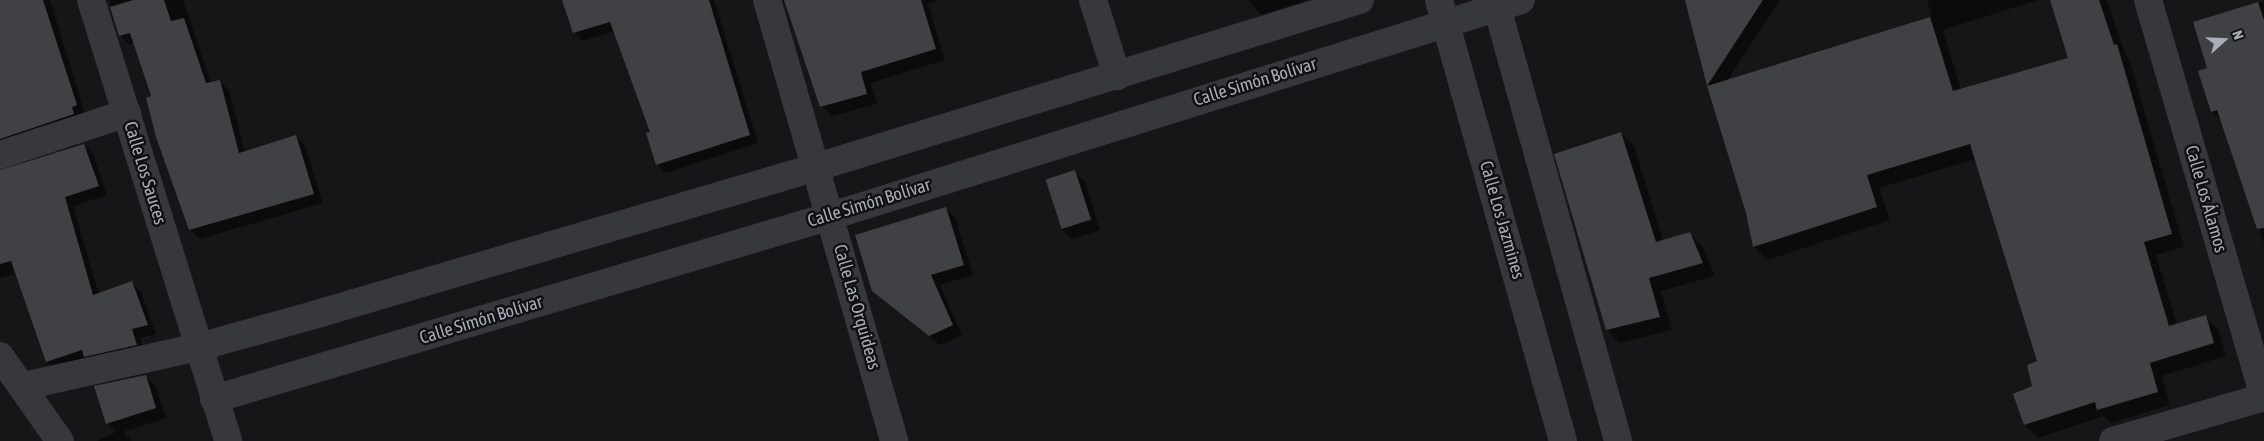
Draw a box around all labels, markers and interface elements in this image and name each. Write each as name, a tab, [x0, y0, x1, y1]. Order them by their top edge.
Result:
north arrow	[2199, 15, 2249, 65]
text: N	[2229, 28, 2247, 41]
street label: Calle Simón Bolívar	[1191, 53, 1319, 111]
street label: Calle Los Sauces	[119, 119, 171, 227]
street label: Calle Los Álamos	[2180, 143, 2232, 255]
street label: Calle Los Jazmines	[1475, 159, 1529, 281]
street label: Calle Simón Bolívar	[805, 174, 933, 232]
street label: Calle Las Orquideas	[829, 242, 885, 372]
street label: Calle Simón Bolívar	[417, 291, 545, 349]

